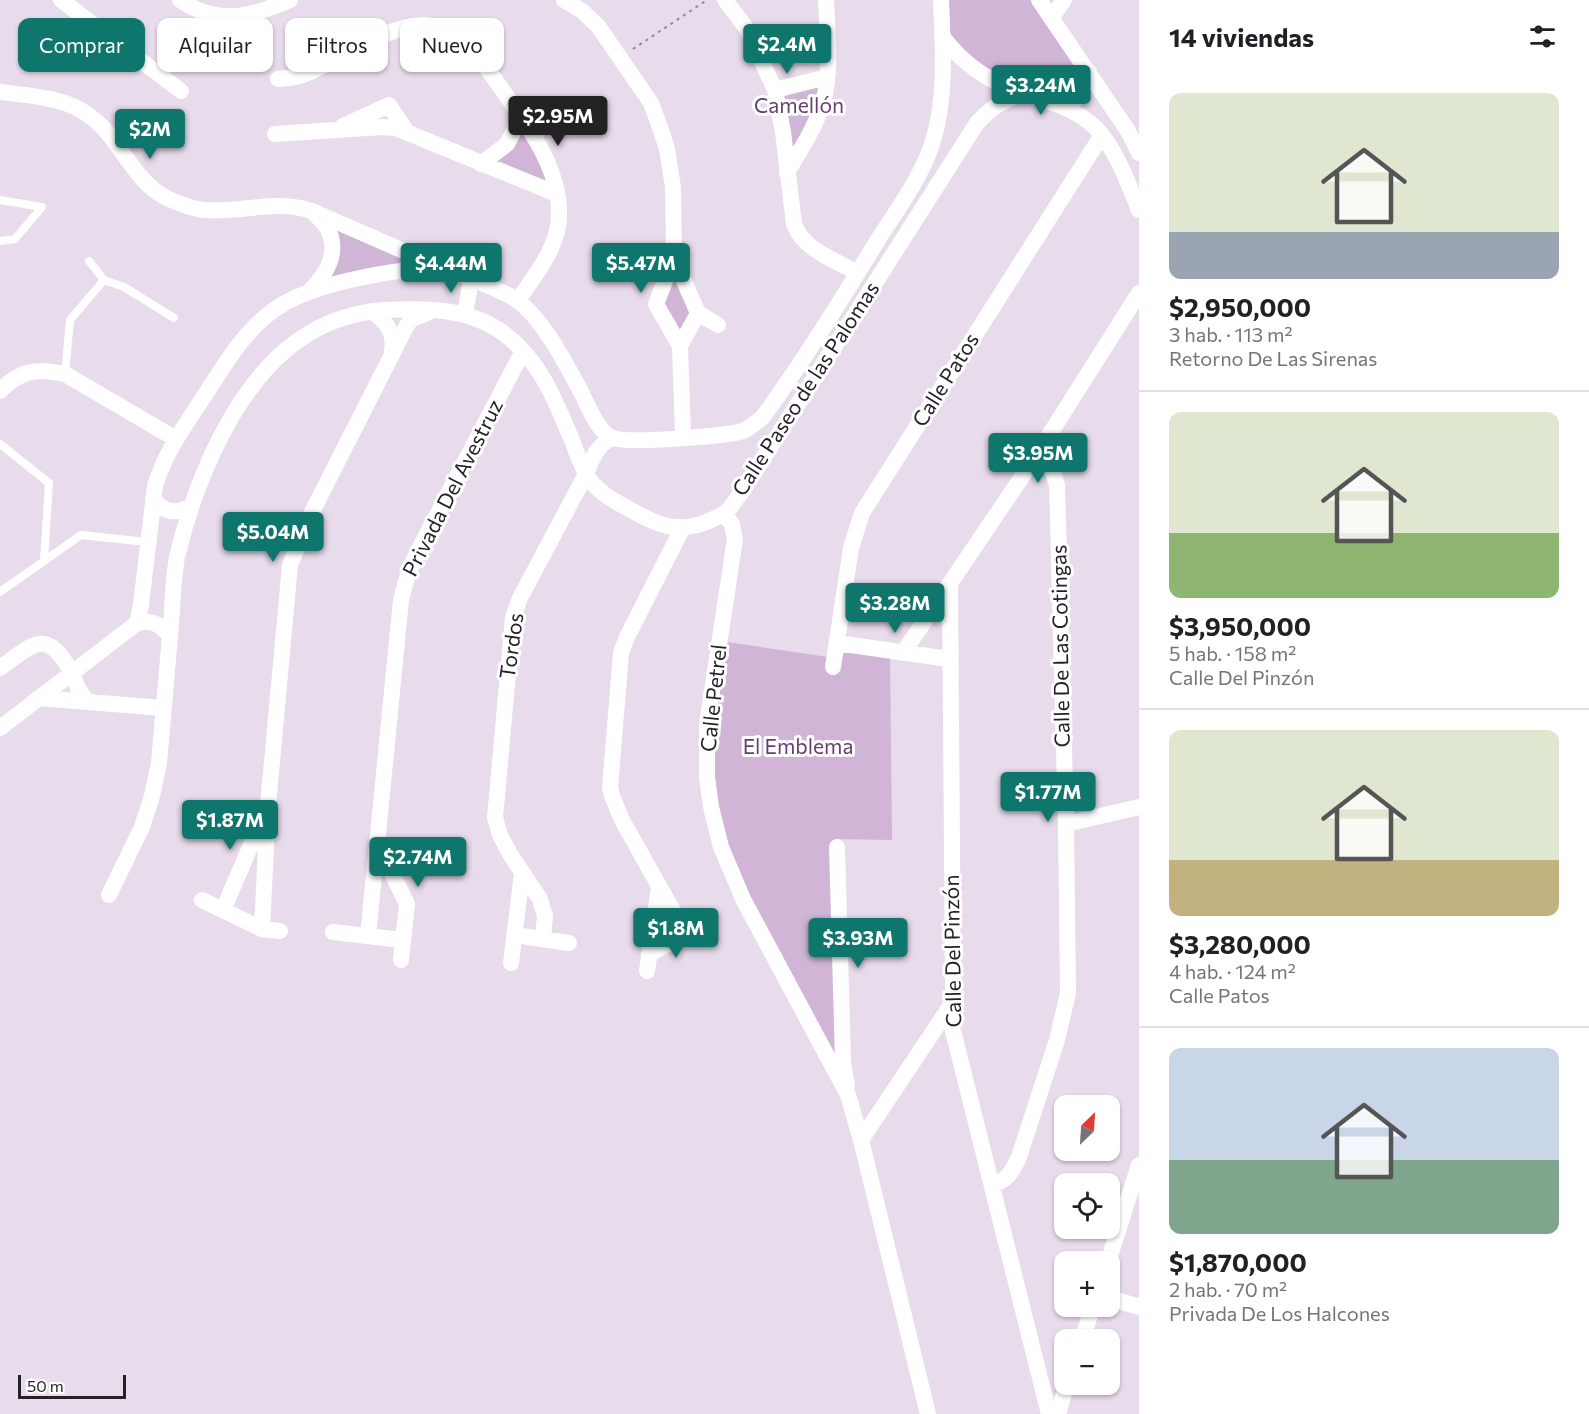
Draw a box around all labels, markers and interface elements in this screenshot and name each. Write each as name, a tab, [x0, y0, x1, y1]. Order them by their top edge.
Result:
chip: Comprar	[18, 18, 145, 72]
chip: Alquilar	[157, 18, 273, 72]
chip: Filtros	[285, 18, 388, 72]
chip: Nuevo	[400, 18, 504, 72]
icon: filters	[1526, 20, 1559, 53]
text: 14 viviendas	[1169, 21, 1314, 52]
pin: $2.4M	[745, 24, 829, 75]
text: $2.4M	[757, 31, 817, 55]
pin: $3.24M	[992, 65, 1090, 116]
text: $3.24M	[1006, 72, 1076, 96]
park label: Camellón	[754, 92, 844, 117]
pin: $2.95M	[509, 96, 607, 147]
text: $2.95M	[522, 103, 594, 127]
pin: $2M	[121, 109, 179, 160]
text: $2M	[129, 116, 171, 140]
icon: home	[1310, 132, 1418, 240]
pin: $4.44M	[402, 243, 500, 294]
pin: $5.47M	[592, 243, 690, 294]
text: $4.44M	[415, 250, 487, 274]
text: $5.47M	[606, 250, 676, 274]
street label: Calle Paseo de las Palomas	[726, 276, 883, 500]
text: $2,950,000	[1169, 291, 1311, 322]
text: 3 hab. · 113 m²	[1169, 322, 1292, 346]
street label: Calle Patos	[906, 328, 983, 431]
text: Retorno De Las Sirenas	[1169, 346, 1377, 370]
street label: Privada Del Avestruz	[396, 395, 507, 580]
pin: $3.95M	[989, 433, 1087, 484]
text: $3.95M	[1002, 440, 1074, 464]
icon: home	[1310, 451, 1418, 559]
pin: $5.04M	[224, 512, 322, 563]
text: $5.04M	[237, 519, 309, 543]
street label: Calle De Las Cotingas	[1045, 544, 1074, 748]
pin: $3.28M	[846, 583, 944, 634]
text: $3.28M	[859, 590, 931, 614]
text: $3,950,000	[1169, 610, 1311, 641]
street label: Tordos	[494, 611, 528, 680]
text: 5 hab. · 158 m²	[1169, 641, 1296, 665]
street label: Calle Petrel	[694, 643, 731, 753]
text: Calle Del Pinzón	[1169, 665, 1314, 689]
park label: El Emblema	[743, 733, 853, 758]
icon: home	[1310, 769, 1418, 877]
pin: $1.77M	[999, 772, 1097, 823]
text: $1.77M	[1015, 779, 1081, 803]
pin: $1.87M	[181, 800, 279, 851]
text: $1.87M	[196, 807, 264, 831]
pin: $2.74M	[369, 837, 467, 888]
text: $2.74M	[383, 844, 453, 868]
street label: Calle Del Pinzón	[938, 874, 965, 1028]
pin: $1.8M	[634, 908, 718, 959]
text: $1.8M	[647, 915, 705, 939]
pin: $3.93M	[809, 918, 907, 969]
text: $3.93M	[822, 925, 894, 949]
text: $3,280,000	[1169, 928, 1311, 959]
text: 4 hab. · 124 m²	[1169, 959, 1296, 983]
text: Calle Patos	[1169, 983, 1270, 1007]
icon: home	[1310, 1087, 1418, 1195]
north arrow	[1054, 1095, 1120, 1161]
map controls	[1054, 1095, 1120, 1395]
button: locate	[1054, 1173, 1120, 1239]
text: $1,870,000	[1169, 1246, 1307, 1277]
button: +	[1054, 1251, 1120, 1317]
text: 2 hab. · 70 m²	[1169, 1277, 1287, 1301]
text: Privada De Los Halcones	[1169, 1301, 1390, 1325]
button: −	[1054, 1329, 1120, 1395]
scale bar	[18, 1372, 126, 1400]
text: 50 m	[27, 1376, 64, 1395]

